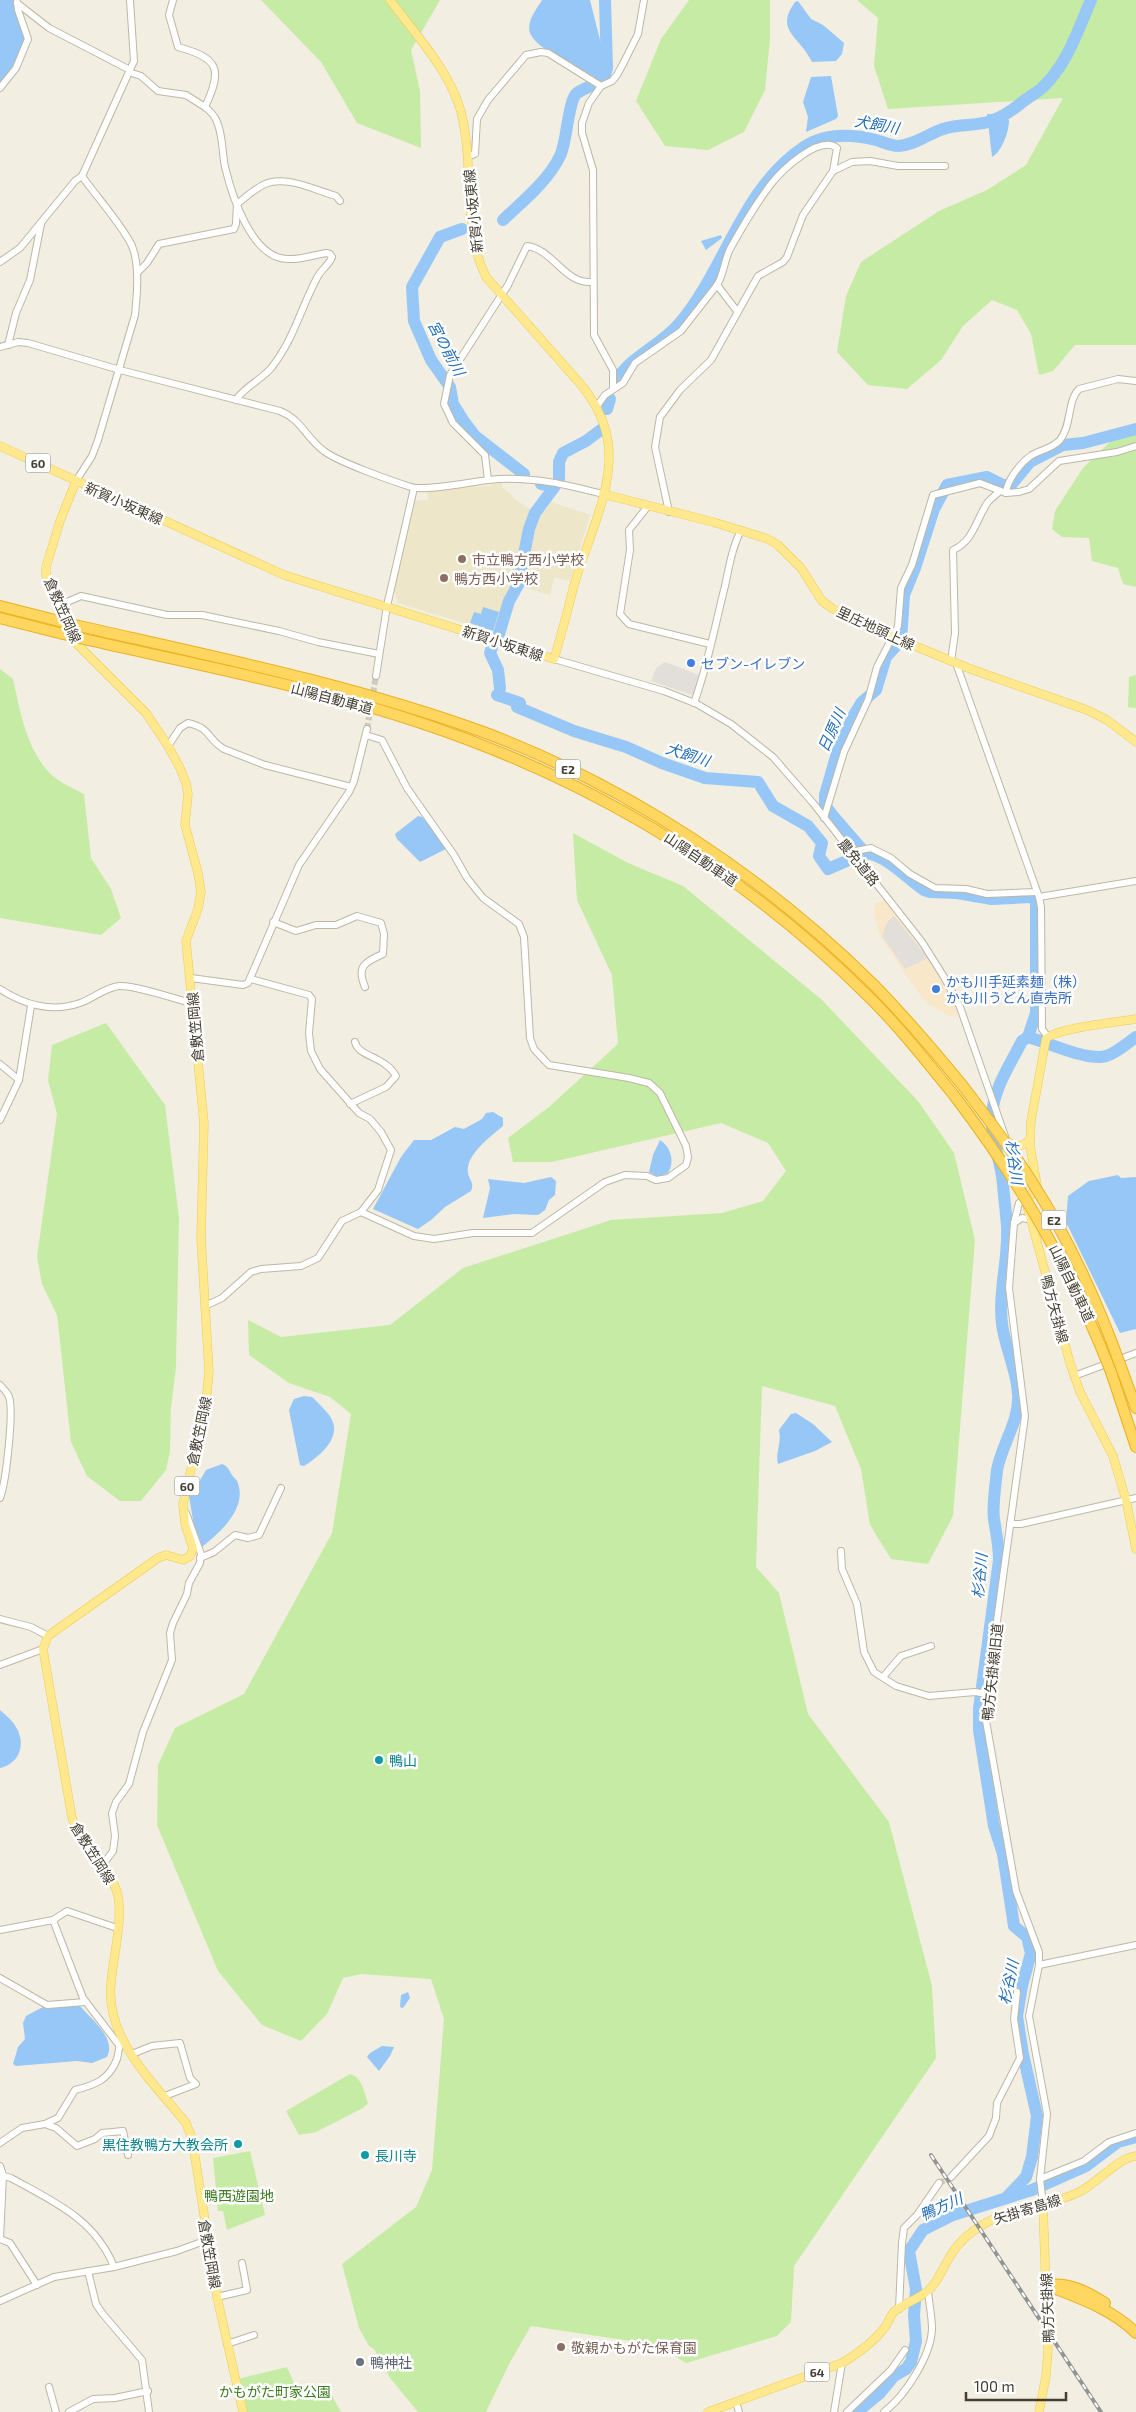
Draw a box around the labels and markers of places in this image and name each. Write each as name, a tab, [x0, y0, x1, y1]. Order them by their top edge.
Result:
place label: 市立鴨方西小学校	[472, 551, 584, 568]
marker: 市立鴨方西小学校	[456, 553, 468, 565]
place label: 鴨方西小学校	[454, 570, 538, 587]
marker: 鴨方西小学校	[438, 572, 450, 584]
place label: セブン-イレブン	[701, 655, 805, 672]
marker: セブン-イレブン	[685, 657, 697, 669]
place label: かも川手延素麺（株） かも川うどん直売所	[946, 973, 1086, 1006]
marker: かも川手延素麺（株） かも川うどん直売所	[930, 983, 942, 995]
place label: 鴨山	[389, 1752, 417, 1769]
marker: 鴨山	[373, 1754, 385, 1766]
place label: 黒住教鴨方大教会所	[102, 2136, 228, 2153]
marker: 黒住教鴨方大教会所	[232, 2138, 244, 2150]
place label: 長川寺	[375, 2147, 417, 2164]
marker: 長川寺	[359, 2149, 371, 2161]
place label: 敬親かもがた保育園	[571, 2339, 697, 2356]
marker: 敬親かもがた保育園	[555, 2341, 567, 2353]
place label: 鴨神社	[370, 2354, 412, 2371]
marker: 鴨神社	[354, 2356, 366, 2368]

